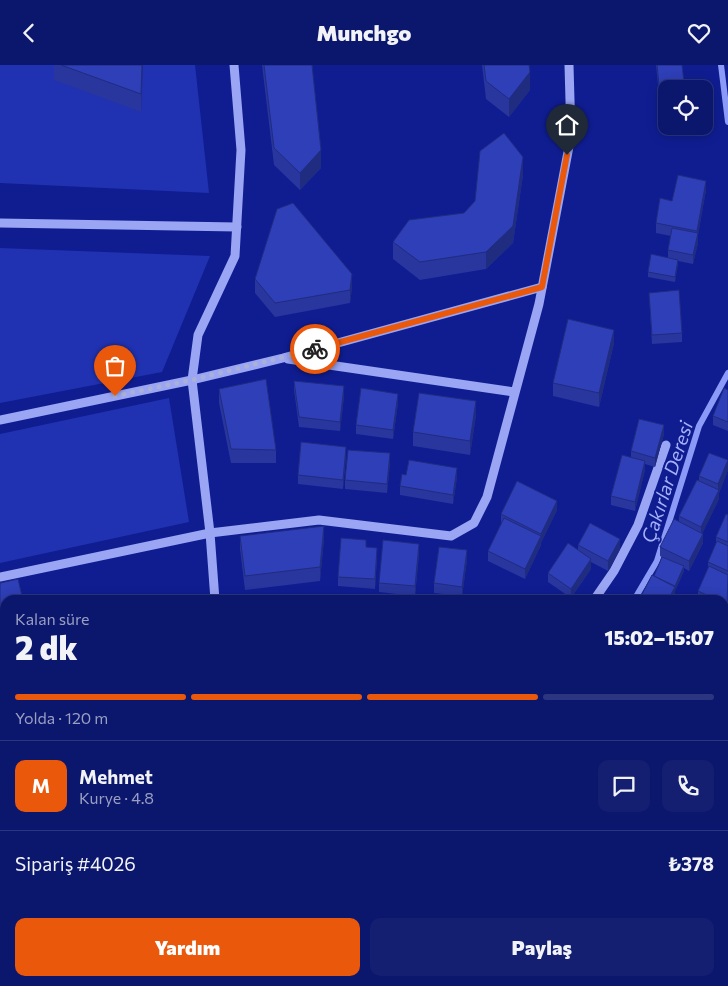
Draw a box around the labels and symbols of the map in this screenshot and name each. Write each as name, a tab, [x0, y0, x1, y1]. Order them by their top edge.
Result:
pin	[546, 104, 588, 155]
courier	[290, 324, 340, 374]
pin	[94, 345, 136, 396]
water label: Çakırlar Deresi	[636, 417, 697, 546]

